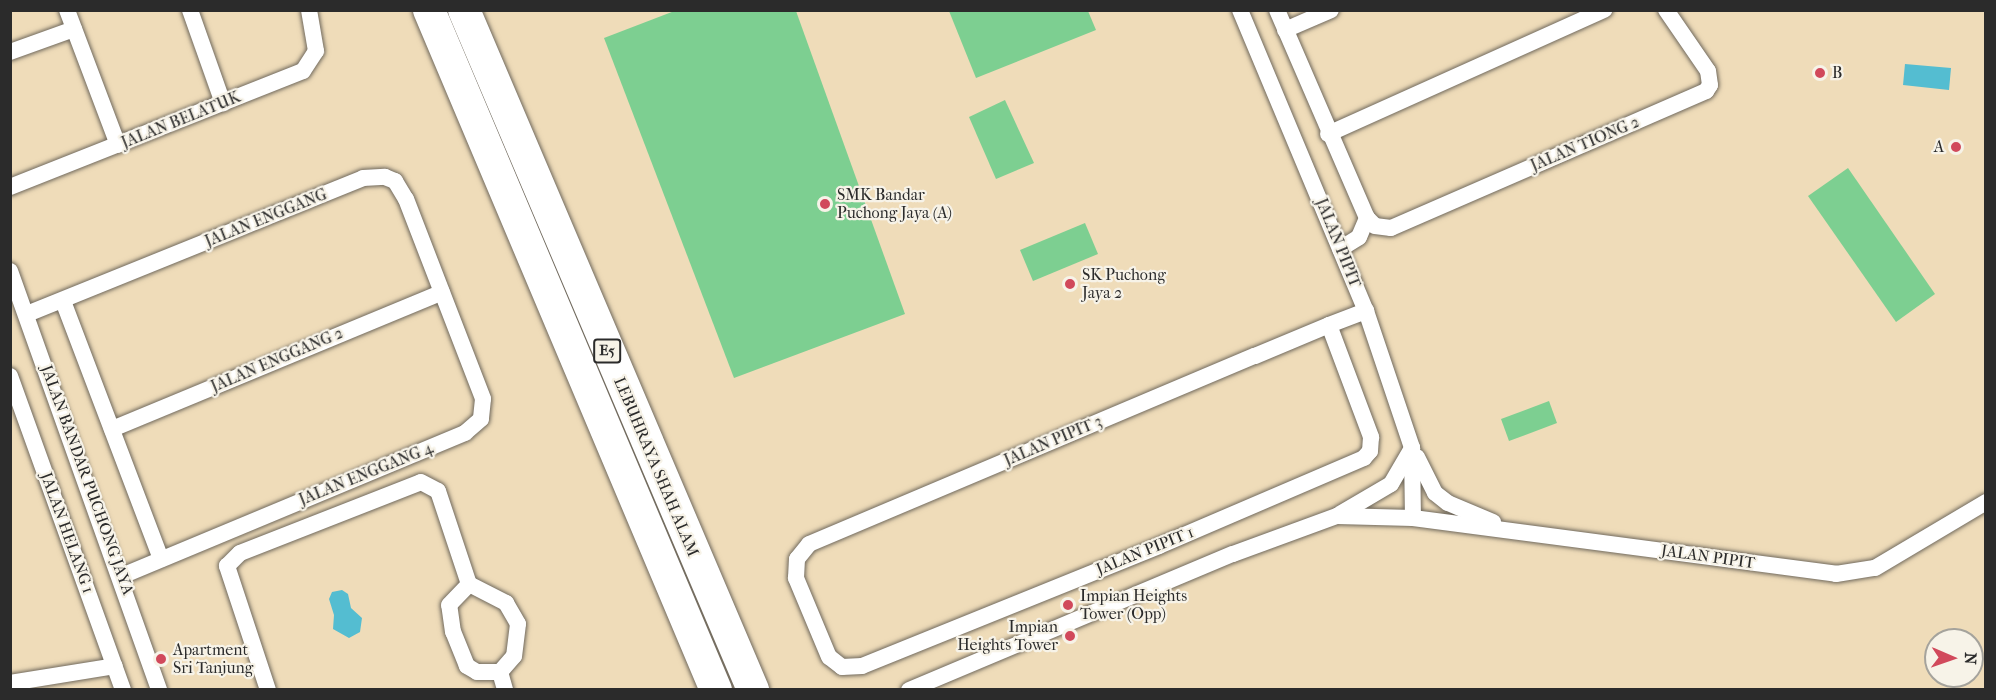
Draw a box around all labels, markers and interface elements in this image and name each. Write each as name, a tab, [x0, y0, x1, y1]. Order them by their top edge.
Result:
place label: B	[1832, 63, 1842, 83]
marker: B	[1813, 66, 1827, 80]
street label: JALAN BELATUK	[119, 87, 243, 153]
street label: JALAN TIONG 2	[1528, 112, 1642, 176]
place label: A	[1934, 137, 1944, 157]
marker: A	[1949, 140, 1963, 154]
street label: JALAN ENGGANG	[202, 185, 330, 251]
place label: SMK Bandar Puchong Jaya (A)	[837, 185, 952, 223]
street label: JALAN PIPIT	[1311, 196, 1365, 290]
marker: SMK Bandar Puchong Jaya (A)	[818, 197, 832, 211]
place label: SK Puchong Jaya 2	[1082, 265, 1166, 303]
marker: SK Puchong Jaya 2	[1063, 277, 1077, 291]
street label: JALAN ENGGANG 2	[208, 323, 346, 397]
road number: E5	[592, 339, 622, 363]
street label: JALAN BANDAR PUCHONG JAYA	[36, 362, 138, 598]
street label: LEBUHRAYA SHAH ALAM	[609, 374, 703, 560]
street label: JALAN PIPIT 3	[1001, 412, 1105, 470]
street label: JALAN ENGGANG 4	[296, 438, 436, 510]
street label: JALAN HELANG 1	[36, 470, 98, 596]
street label: JALAN PIPIT 1	[1093, 523, 1197, 579]
street label: JALAN PIPIT	[1660, 541, 1756, 573]
place label: Impian Heights Tower (Opp)	[1080, 586, 1187, 624]
marker: Impian Heights Tower (Opp)	[1061, 598, 1075, 612]
place label: Impian Heights Tower	[957, 617, 1058, 655]
north arrow	[1924, 628, 1984, 688]
marker: Impian Heights Tower	[1063, 629, 1077, 643]
place label: Apartment Sri Tanjung	[173, 640, 253, 678]
marker: Apartment Sri Tanjung	[154, 652, 168, 666]
text: N	[1961, 652, 1980, 665]

